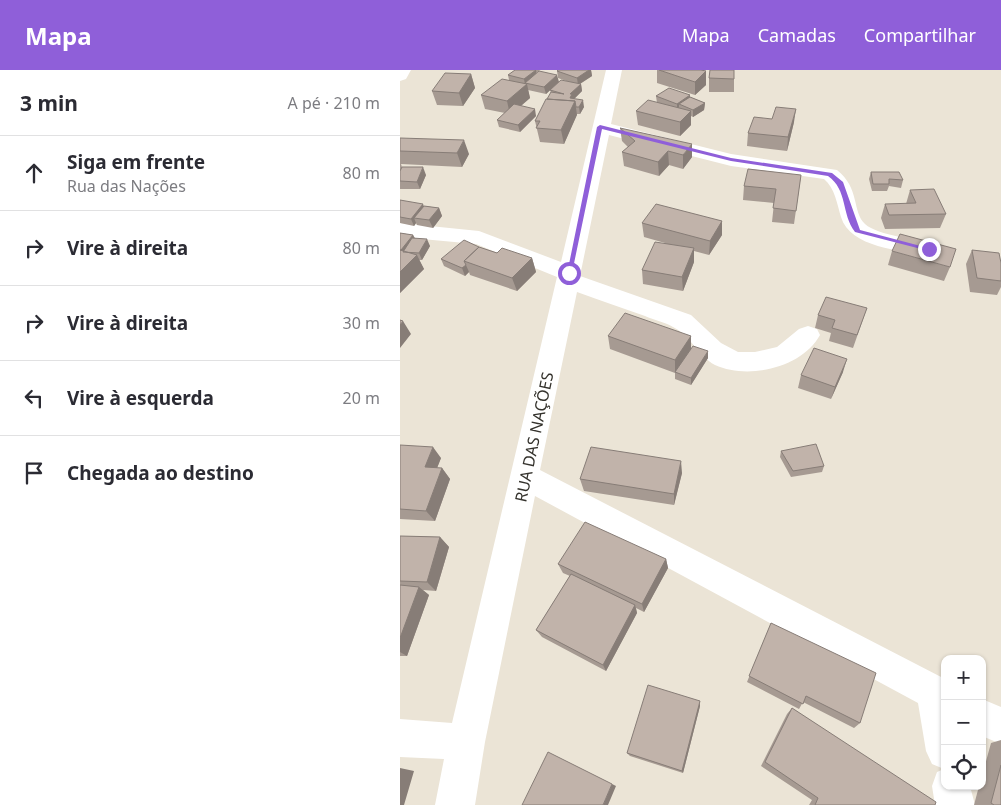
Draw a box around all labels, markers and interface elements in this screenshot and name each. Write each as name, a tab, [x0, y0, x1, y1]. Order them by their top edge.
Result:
text: Mapa	[25, 19, 92, 52]
text: Mapa	[682, 23, 730, 47]
text: Camadas	[758, 23, 836, 47]
text: Compartilhar	[864, 23, 976, 47]
text: 3 min	[20, 89, 78, 117]
text: A pé · 210 m	[288, 92, 380, 114]
text: Siga em frente	[67, 149, 205, 175]
icon: ahead	[20, 159, 48, 187]
text: 80 m	[343, 162, 380, 184]
text: Rua das Nações	[67, 175, 186, 197]
icon: right	[20, 234, 48, 262]
text: Vire à direita	[67, 235, 188, 261]
text: 80 m	[343, 237, 380, 259]
route end	[918, 238, 941, 261]
route start	[558, 262, 581, 285]
icon: right	[20, 309, 48, 337]
text: Vire à direita	[67, 310, 188, 336]
text: 30 m	[343, 312, 380, 334]
street label: RUA DAS NAÇÕES	[509, 370, 559, 504]
icon: left	[20, 384, 48, 412]
text: Vire à esquerda	[67, 385, 214, 411]
text: 20 m	[343, 387, 380, 409]
icon: arrive	[20, 459, 48, 487]
text: Chegada ao destino	[67, 460, 254, 486]
map controls	[941, 655, 986, 790]
button: +	[941, 655, 986, 700]
button: −	[941, 700, 986, 745]
button: locate	[941, 745, 986, 790]

